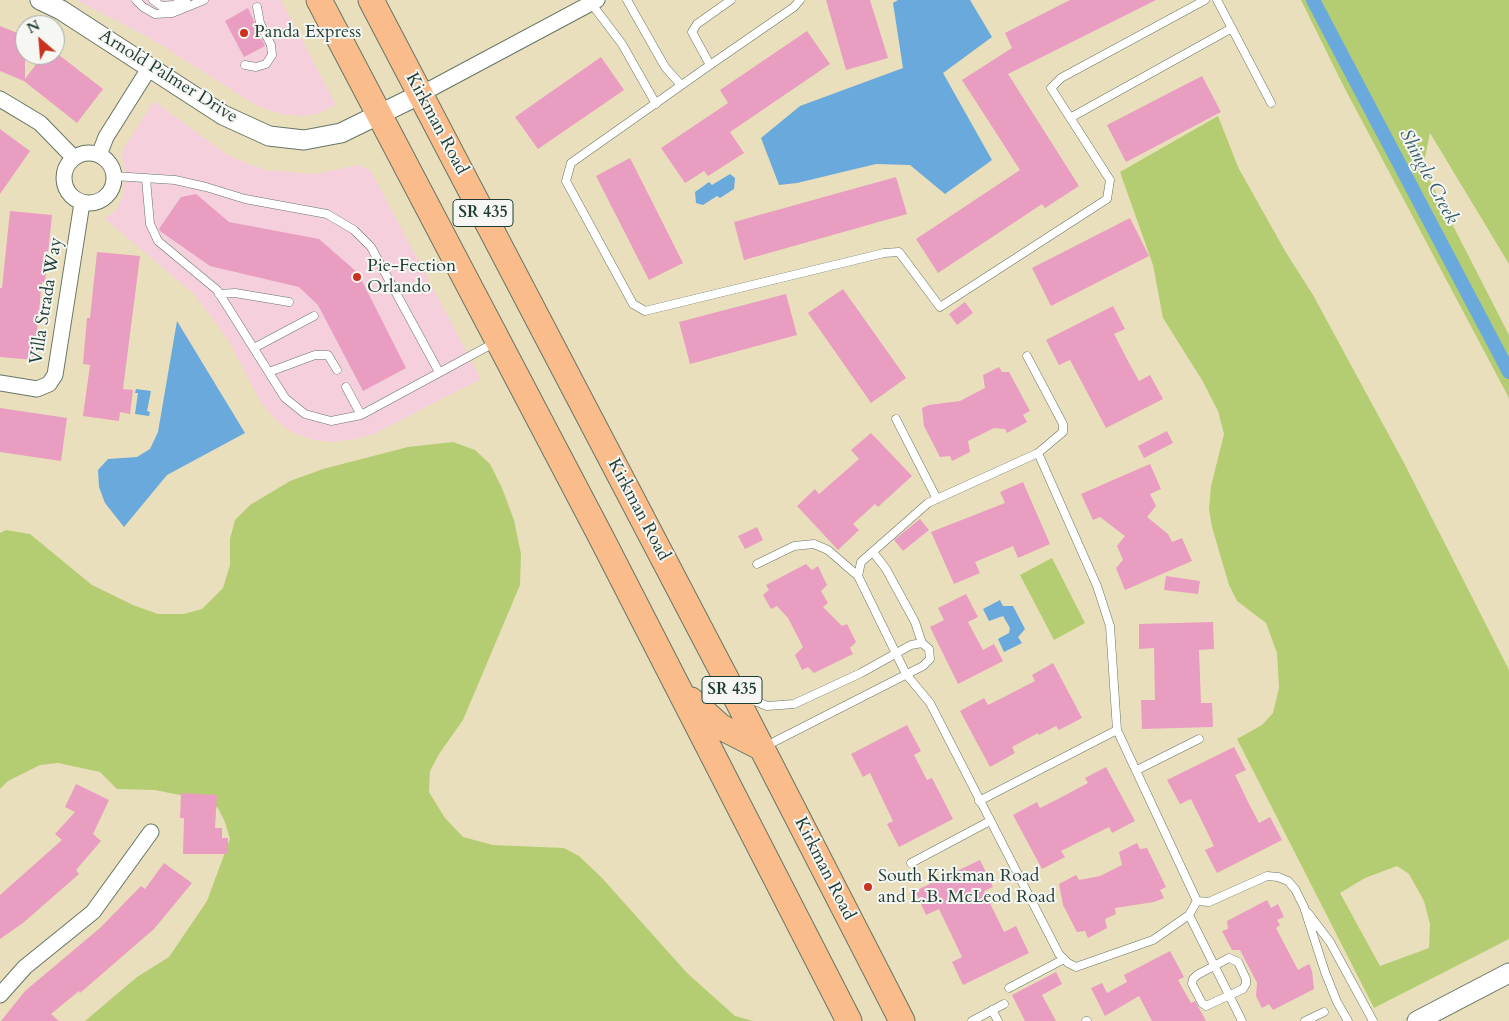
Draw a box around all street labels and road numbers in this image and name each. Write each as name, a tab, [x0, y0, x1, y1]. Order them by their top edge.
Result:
street label: Arnold Palmer Drive	[95, 26, 241, 128]
street label: Kirkman Road	[400, 69, 472, 179]
road number: SR 435	[453, 200, 513, 227]
street label: Villa Strada Way	[26, 236, 68, 366]
street label: Kirkman Road	[602, 455, 674, 565]
road number: SR 435	[702, 676, 762, 704]
street label: Kirkman Road	[789, 814, 859, 924]

